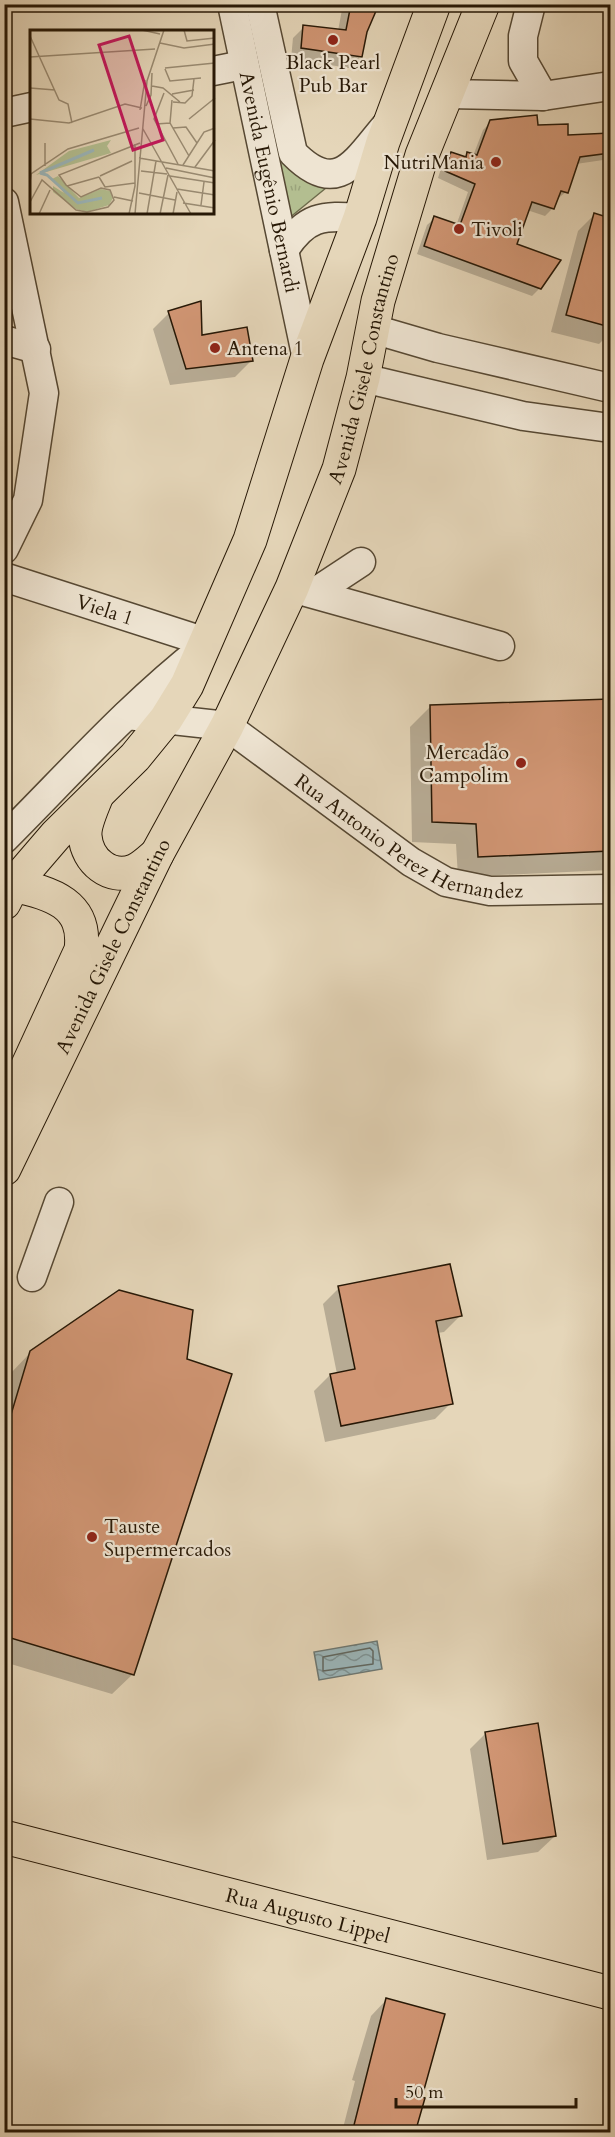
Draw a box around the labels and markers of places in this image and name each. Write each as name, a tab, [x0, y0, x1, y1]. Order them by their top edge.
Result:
marker: Black Pearl Pub Bar	[326, 33, 340, 47]
place label: Black Pearl Pub Bar	[286, 49, 380, 99]
place label: NutriMania	[384, 149, 484, 176]
marker: NutriMania	[489, 155, 503, 169]
place label: Tivoli	[471, 216, 523, 243]
marker: Tivoli	[452, 222, 466, 236]
place label: Antena 1	[227, 335, 304, 362]
marker: Antena 1	[208, 341, 222, 355]
place label: Mercadão Campolim	[419, 739, 509, 789]
marker: Mercadão Campolim	[514, 756, 528, 770]
place label: Tauste Supermercados	[104, 1513, 231, 1563]
marker: Tauste Supermercados	[85, 1530, 99, 1544]

